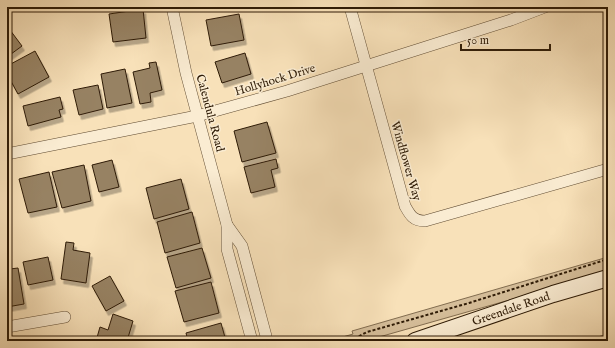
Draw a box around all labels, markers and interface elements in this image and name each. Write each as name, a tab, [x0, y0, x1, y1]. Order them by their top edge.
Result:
scale bar	[461, 26, 550, 52]
text: 50 m	[467, 33, 489, 48]
street label: Hollyhock Drive	[233, 60, 318, 99]
street label: Calendula Road	[192, 73, 228, 154]
street label: Windflower Way	[387, 119, 425, 203]
street label: Greendale Road	[470, 288, 552, 329]

